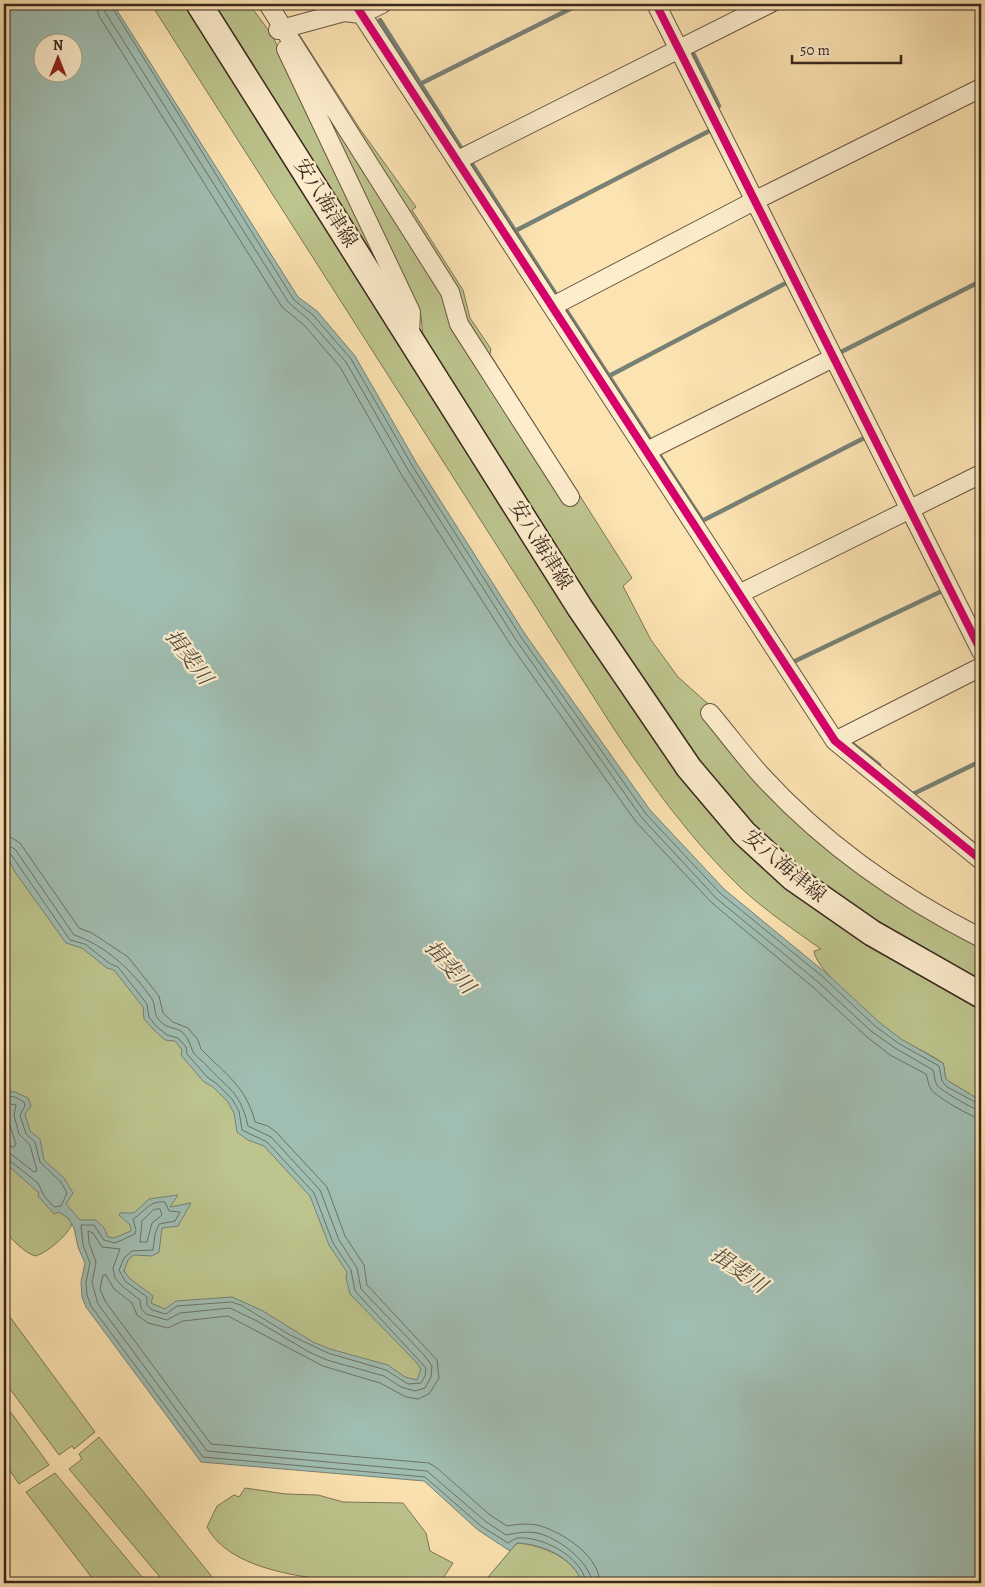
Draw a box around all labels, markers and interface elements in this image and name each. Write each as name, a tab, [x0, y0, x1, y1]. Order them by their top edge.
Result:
north arrow	[32, 32, 82, 82]
scale bar	[792, 32, 901, 64]
text: N	[53, 36, 63, 55]
text: 50 m	[800, 40, 830, 60]
street label: 安八海津線	[288, 153, 364, 253]
street label: 安八海津線	[503, 495, 579, 595]
water label: 揖斐川	[159, 623, 220, 692]
street label: 安八海津線	[738, 824, 832, 908]
water label: 揖斐川	[419, 934, 483, 1001]
water label: 揖斐川	[705, 1240, 774, 1301]

